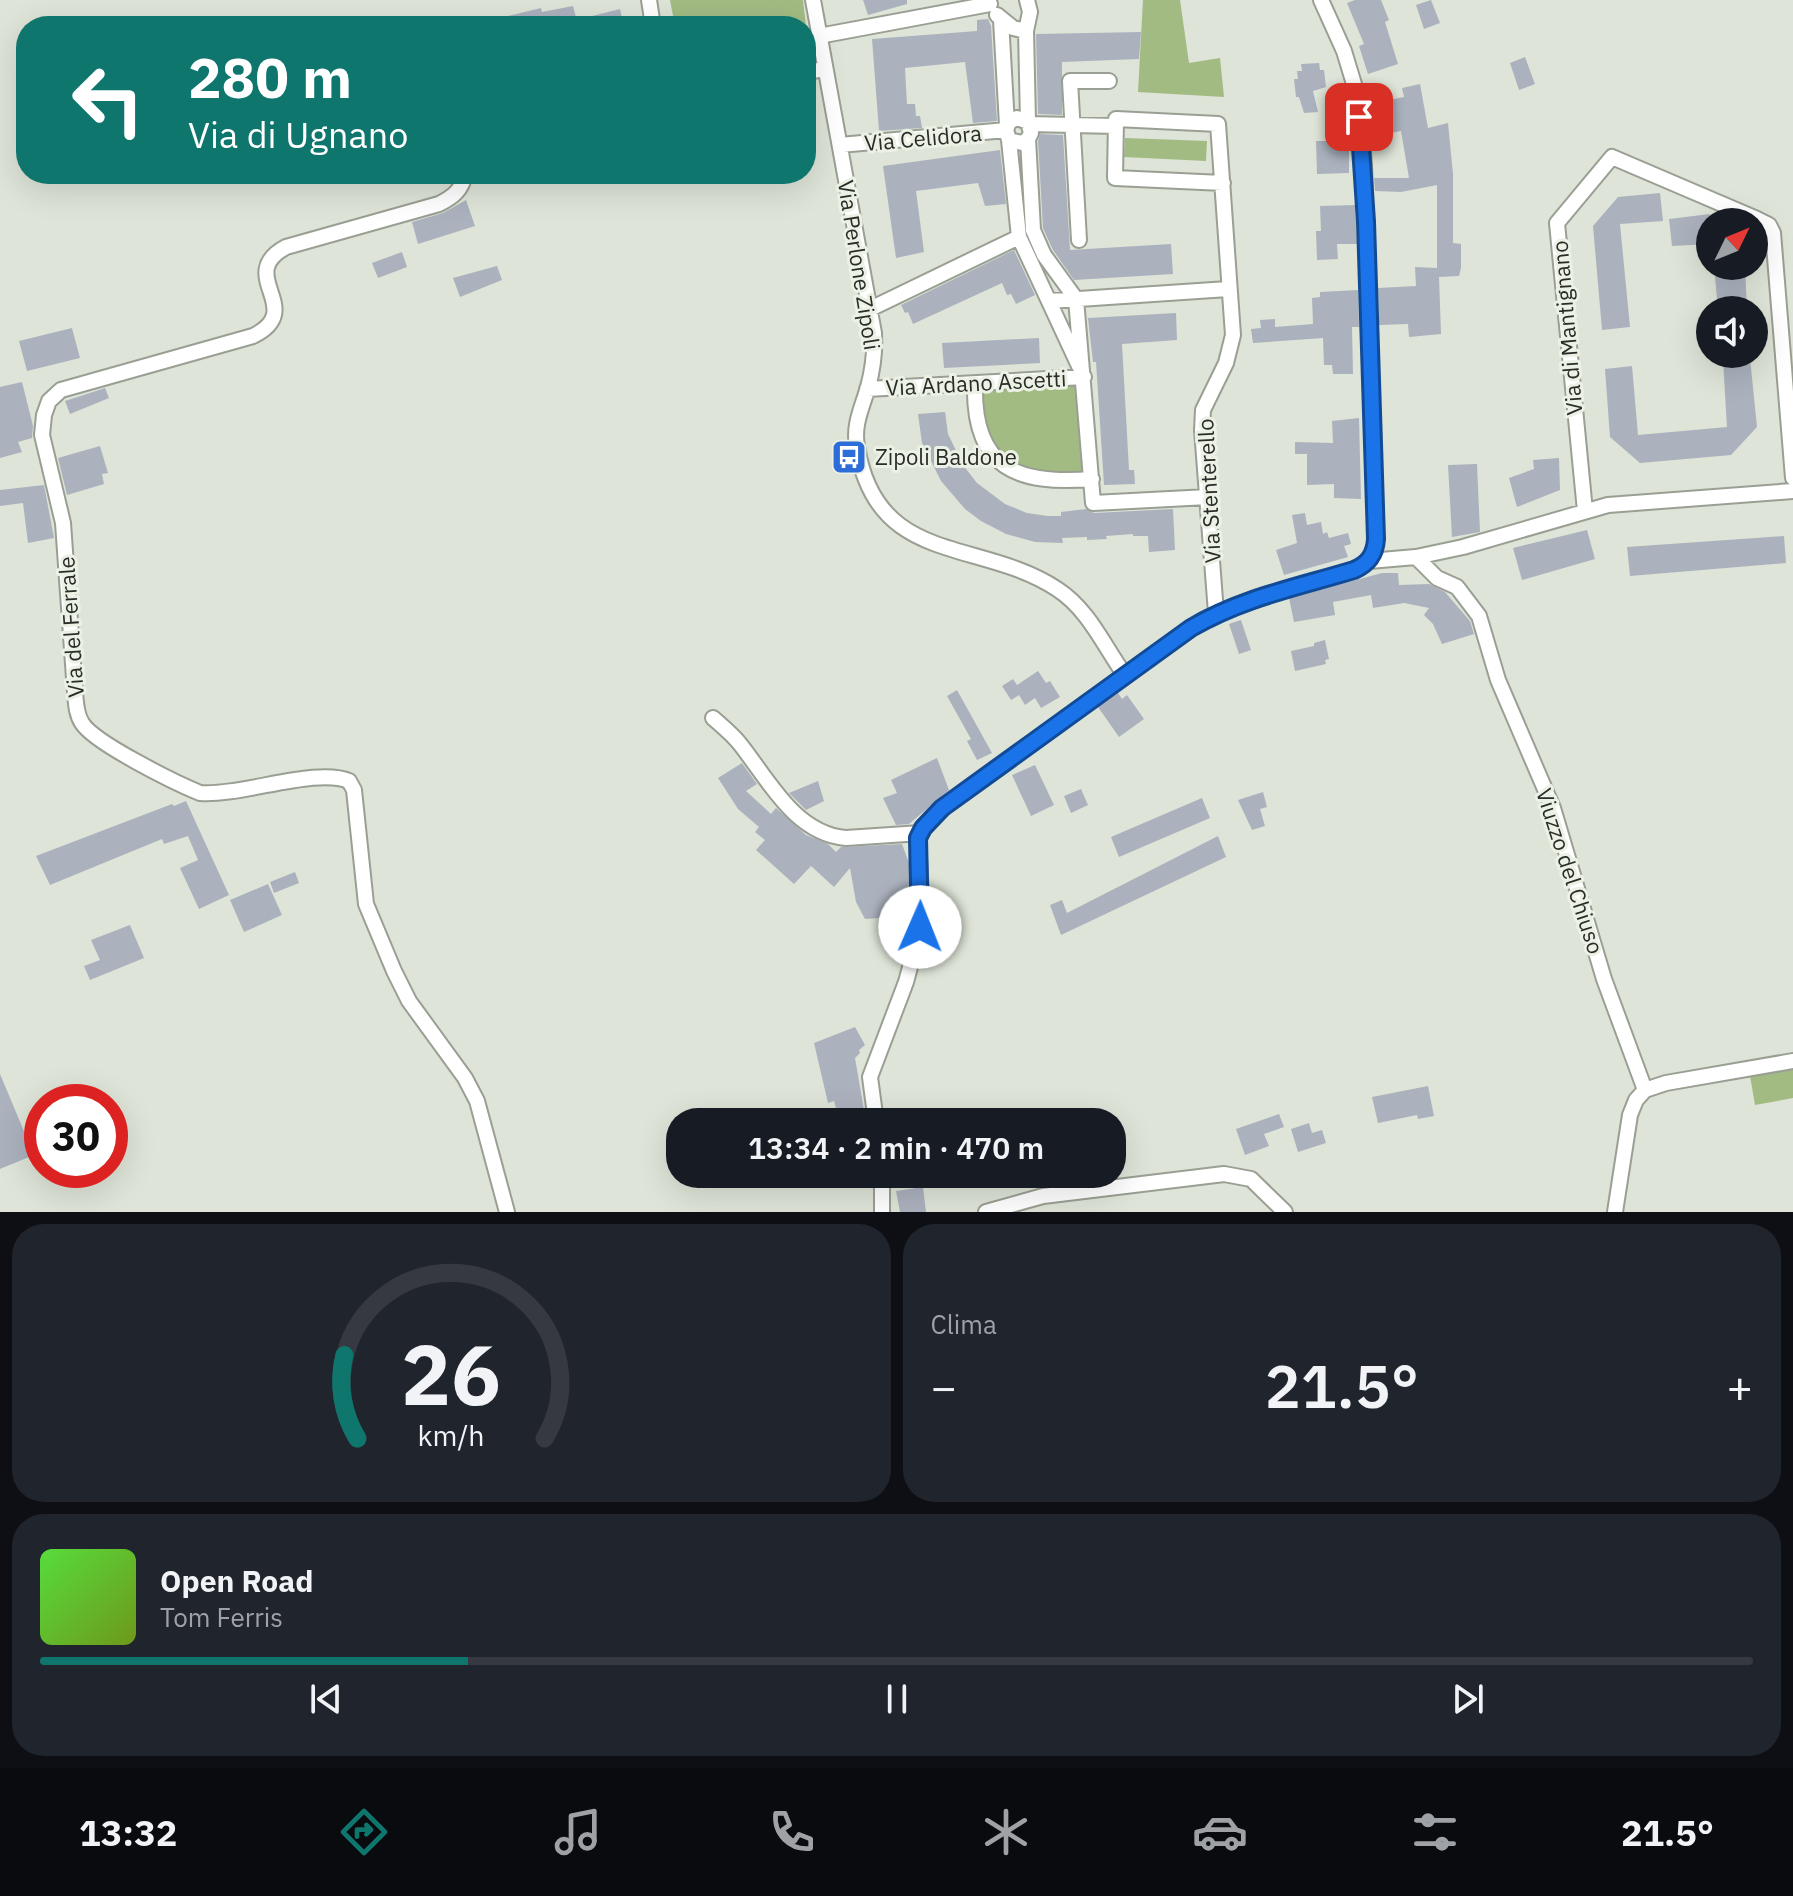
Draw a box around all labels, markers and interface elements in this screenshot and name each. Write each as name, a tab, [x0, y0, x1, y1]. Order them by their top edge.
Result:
text: 280 m	[188, 41, 352, 113]
icon: left	[56, 48, 160, 152]
pin	[1325, 83, 1393, 151]
icon: arrive	[1337, 95, 1381, 139]
text: Via di Ugnano	[188, 111, 408, 158]
street label: Via Celidora	[863, 118, 983, 157]
street label: Via Perlone Zipoli	[832, 178, 887, 352]
north arrow	[1696, 208, 1768, 280]
map controls	[1696, 208, 1768, 368]
street label: Via di Mantignano	[1544, 239, 1589, 417]
button: sound	[1696, 296, 1768, 368]
street label: Via Ardano Ascetti	[885, 363, 1067, 402]
street label: Via Stenterello	[1190, 418, 1227, 564]
bus stop icon: Zipoli Baldone	[830, 438, 868, 476]
place label: Zipoli Baldone	[875, 442, 1017, 471]
street label: Via del Ferrale	[51, 555, 90, 699]
street label: Viuzzo del Chiuso	[1530, 784, 1611, 957]
position arrow	[878, 885, 962, 969]
speed limit sign: 30	[24, 1084, 128, 1188]
text: 13:34 · 2 min · 470 m	[748, 1128, 1044, 1167]
text: Clima	[931, 1307, 997, 1341]
text: 26	[401, 1320, 501, 1428]
text: 21.5°	[1265, 1346, 1419, 1425]
text: −	[931, 1358, 957, 1415]
text: +	[1727, 1358, 1753, 1415]
text: km/h	[418, 1417, 485, 1454]
text: Open Road	[160, 1561, 313, 1600]
text: Tom Ferris	[160, 1600, 283, 1634]
icon: previous	[304, 1677, 348, 1721]
icon: pause	[875, 1677, 919, 1721]
icon: next	[1446, 1677, 1490, 1721]
icon: directions	[336, 1804, 392, 1860]
icon: music	[550, 1804, 606, 1860]
icon: phone	[764, 1804, 820, 1860]
icon: climate	[978, 1804, 1034, 1860]
icon: car	[1192, 1804, 1248, 1860]
icon: filters	[1407, 1804, 1463, 1860]
text: 13:32	[79, 1809, 177, 1856]
text: 21.5°	[1621, 1809, 1714, 1856]

